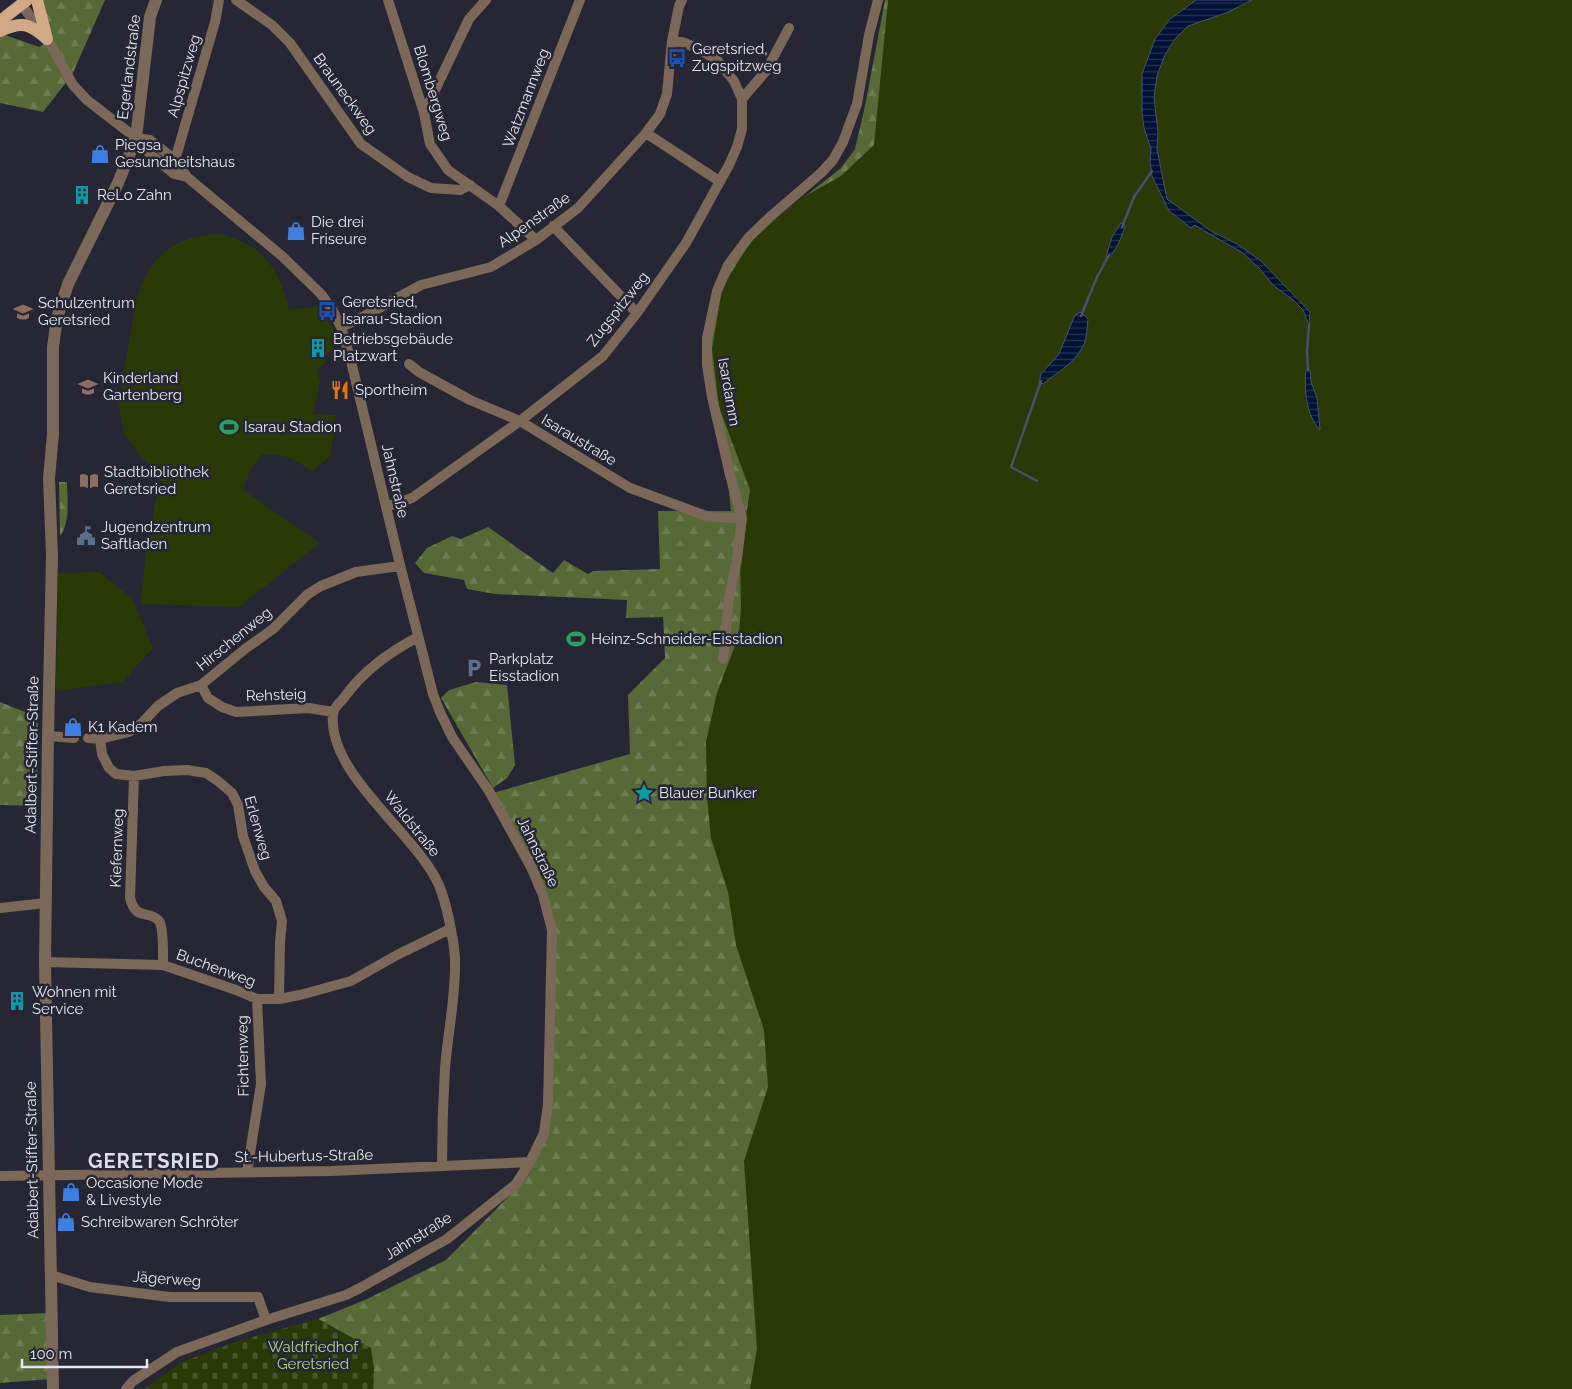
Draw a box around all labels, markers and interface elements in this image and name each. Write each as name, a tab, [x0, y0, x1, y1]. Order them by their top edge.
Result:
street label: Egerlandstraße	[114, 13, 144, 120]
street label: Alpspitzweg	[164, 32, 204, 120]
place label: Geretsried, Zugspitzweg	[692, 40, 782, 75]
street label: Blombergweg	[410, 43, 456, 143]
street label: Watzmannweg	[499, 46, 553, 150]
bus stop icon: Geretsried, Zugspitzweg	[666, 47, 688, 69]
street label: Brauneckweg	[309, 50, 381, 138]
place label: Piegsa Gesundheitshaus	[115, 136, 235, 171]
shop icon: Piegsa Gesundheitshaus	[89, 143, 111, 165]
building icon: ReLo Zahn	[71, 184, 93, 206]
place label: ReLo Zahn	[97, 186, 172, 204]
street label: Alpenstraße	[495, 188, 574, 251]
place label: Die drei Friseure	[311, 213, 367, 248]
shop icon: Die drei Friseure	[285, 220, 307, 242]
street label: Zugspitzweg	[583, 268, 653, 350]
place label: Geretsried, Isarau-Stadion	[342, 293, 442, 328]
place label: Schulzentrum Geretsried	[38, 294, 135, 329]
bus stop icon: Geretsried, Isarau-Stadion	[316, 300, 338, 322]
school or university icon: Schulzentrum Geretsried	[12, 301, 34, 323]
place label: Betriebsgebäude Platzwart	[333, 330, 453, 365]
building icon: Betriebsgebäude Platzwart	[307, 337, 329, 359]
street label: Isardamm	[714, 356, 744, 428]
place label: Kinderland Gartenberg	[103, 369, 182, 404]
school or university icon: Kinderland Gartenberg	[77, 376, 99, 398]
restaurant icon: Sportheim	[329, 379, 351, 401]
place label: Sportheim	[355, 381, 427, 399]
street label: Isaraustraße	[538, 411, 620, 469]
sports icon: Isarau Stadion	[218, 416, 240, 438]
place label: Isarau Stadion	[244, 418, 342, 436]
street label: Jahnstraße	[378, 442, 412, 520]
place label: Stadtbibliothek Geretsried	[104, 463, 209, 498]
library icon: Stadtbibliothek Geretsried	[78, 470, 100, 492]
place label: Jugendzentrum Saftladen	[101, 518, 211, 553]
public building icon: Jugendzentrum Saftladen	[75, 525, 97, 547]
street label: Hirschenweg	[193, 603, 275, 675]
sports icon: Heinz-Schneider-Eisstadion	[565, 628, 587, 650]
place label: Heinz-Schneider-Eisstadion	[591, 630, 783, 648]
place label: Parkplatz Eisstadion	[489, 650, 559, 685]
parking icon: Parkplatz Eisstadion	[463, 657, 485, 679]
street label: Adalbert-Stifter-Straße	[22, 676, 42, 834]
street label: Rehsteig	[245, 685, 307, 705]
shop icon: K1 Kadem	[62, 716, 84, 738]
place label: K1 Kadem	[88, 718, 158, 736]
place icon: Blauer Bunker	[633, 782, 655, 804]
place label: Blauer Bunker	[659, 784, 758, 802]
street label: Waldstraße	[380, 788, 444, 861]
street label: Erlenweg	[240, 794, 276, 862]
street label: Kiefernweg	[107, 808, 127, 888]
street label: Jahnstraße	[513, 814, 563, 890]
street label: Buchenweg	[174, 945, 258, 991]
place label: Wohnen mit Service	[32, 983, 117, 1018]
building icon: Wohnen mit Service	[6, 990, 28, 1012]
street label: Fichtenweg	[233, 1015, 253, 1097]
street label: Adalbert-Stifter-Straße	[22, 1081, 42, 1239]
street label: St.-Hubertus-Straße	[235, 1146, 374, 1166]
district label: GERETSRIED	[88, 1149, 220, 1173]
place label: Occasione Mode & Livestyle	[86, 1174, 203, 1209]
shop icon: Occasione Mode & Livestyle	[60, 1181, 82, 1203]
street label: Jahnstraße	[381, 1208, 455, 1264]
shop icon: Schreibwaren Schröter	[55, 1211, 77, 1233]
place label: Schreibwaren Schröter	[81, 1213, 239, 1231]
street label: Jägerweg	[132, 1268, 202, 1290]
scale bar	[22, 1336, 148, 1368]
park label: Waldfriedhof Geretsried	[268, 1338, 359, 1373]
text: 100 m	[30, 1345, 72, 1363]

